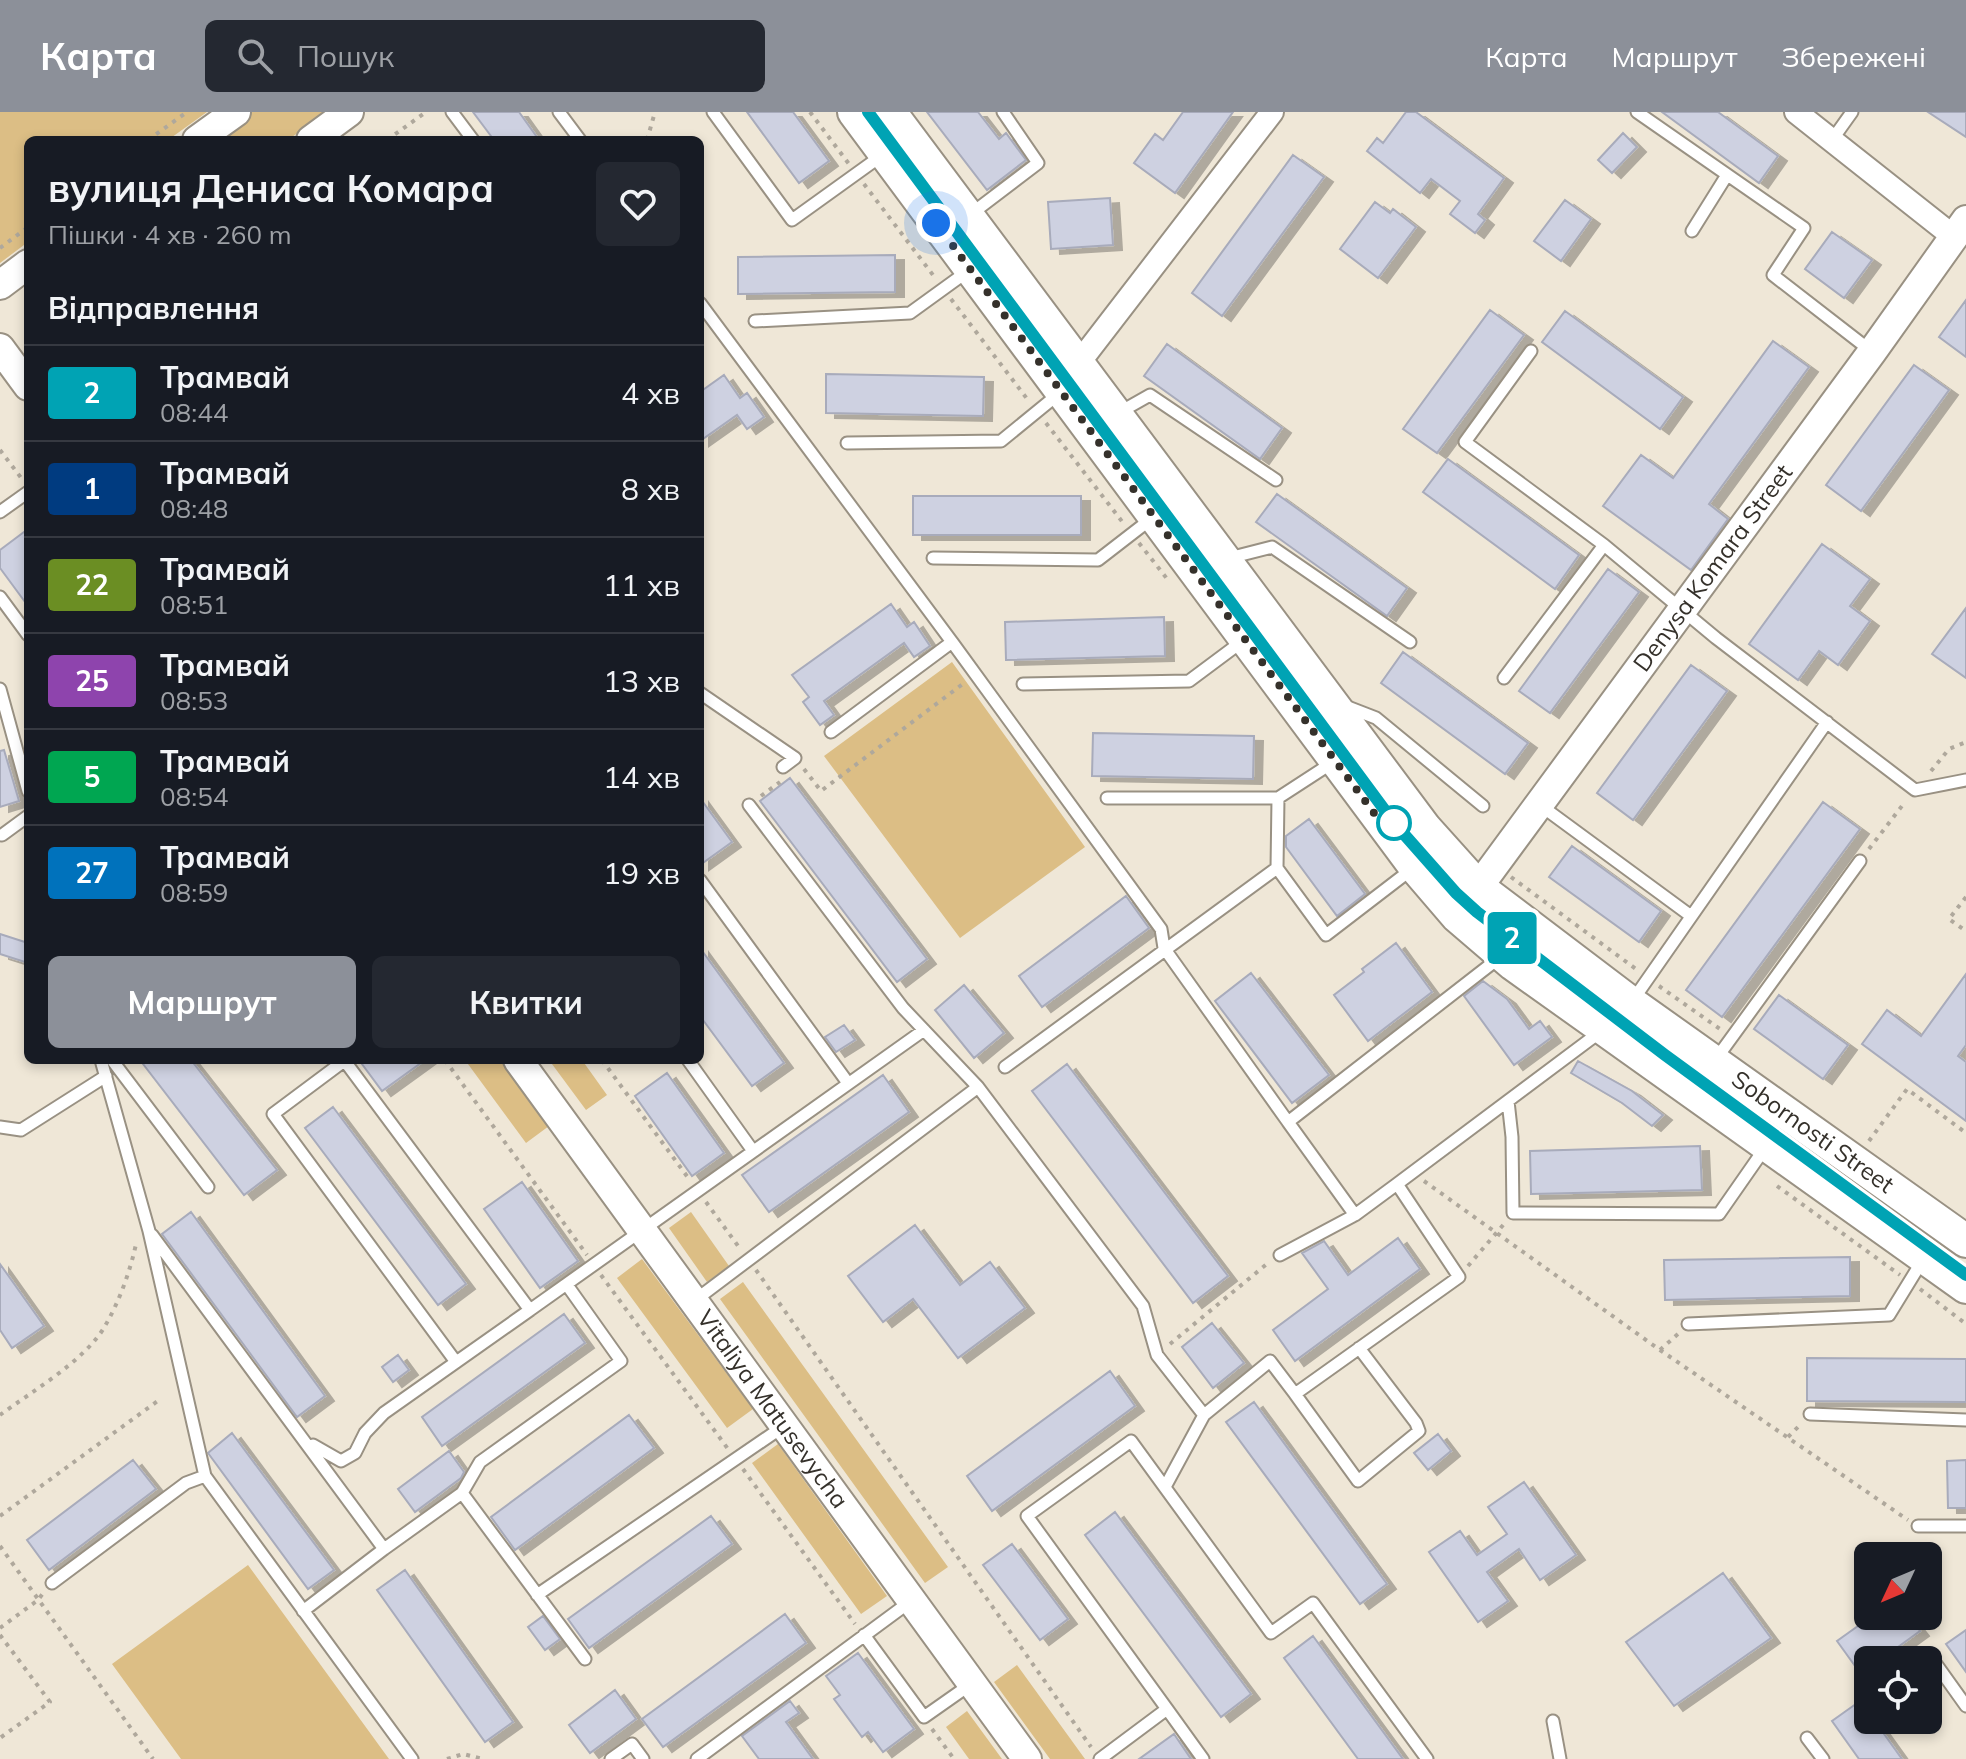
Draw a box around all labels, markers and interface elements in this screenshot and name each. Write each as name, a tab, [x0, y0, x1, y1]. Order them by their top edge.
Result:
search box	[205, 20, 765, 92]
text: Карта	[40, 32, 157, 80]
icon: search	[233, 34, 277, 78]
text: Пошук	[297, 37, 394, 75]
text: Карта	[1485, 39, 1568, 74]
text: Маршрут	[1612, 39, 1737, 74]
text: Збережені	[1781, 39, 1926, 74]
button: heart	[596, 162, 680, 246]
text: вулиця Дениса Комара	[48, 164, 494, 212]
your location	[916, 203, 956, 243]
text: Пішки · 4 хв · 260 m	[48, 218, 292, 251]
text: Відправлення	[48, 289, 259, 327]
text: Трамвай	[160, 358, 290, 396]
text: 4 хв	[621, 374, 680, 412]
text: 2	[84, 375, 100, 410]
text: 08:44	[160, 396, 228, 429]
text: Трамвай	[160, 454, 290, 492]
street label: Denysa Komara Street	[1626, 458, 1798, 677]
text: 8 хв	[621, 470, 680, 508]
text: 1	[84, 471, 100, 506]
text: 08:48	[160, 492, 228, 525]
text: Трамвай	[160, 550, 290, 588]
text: 11 хв	[603, 566, 680, 604]
text: 22	[75, 567, 109, 602]
text: 08:51	[160, 588, 228, 621]
text: Трамвай	[160, 646, 290, 684]
text: 13 хв	[603, 662, 680, 700]
text: 25	[75, 663, 109, 698]
text: 08:53	[160, 684, 228, 717]
text: Трамвай	[160, 742, 290, 780]
text: 14 хв	[603, 758, 680, 796]
text: 5	[84, 759, 100, 794]
text: 08:54	[160, 780, 228, 813]
unlabelled marker	[1377, 806, 1411, 840]
text: Трамвай	[160, 838, 290, 876]
text: 19 хв	[603, 854, 680, 892]
text: 27	[75, 855, 109, 890]
text: 08:59	[160, 876, 228, 909]
line badge: 2	[1486, 912, 1538, 964]
text: 2	[1504, 920, 1520, 955]
button: Маршрут	[48, 956, 356, 1048]
button: Квитки	[372, 956, 680, 1048]
street label: Sobornosti Street	[1726, 1063, 1900, 1199]
street label: Vitaliya Matusevycha	[691, 1304, 855, 1514]
north arrow	[1854, 1542, 1942, 1630]
map controls	[1854, 1542, 1942, 1734]
button: locate	[1854, 1646, 1942, 1734]

